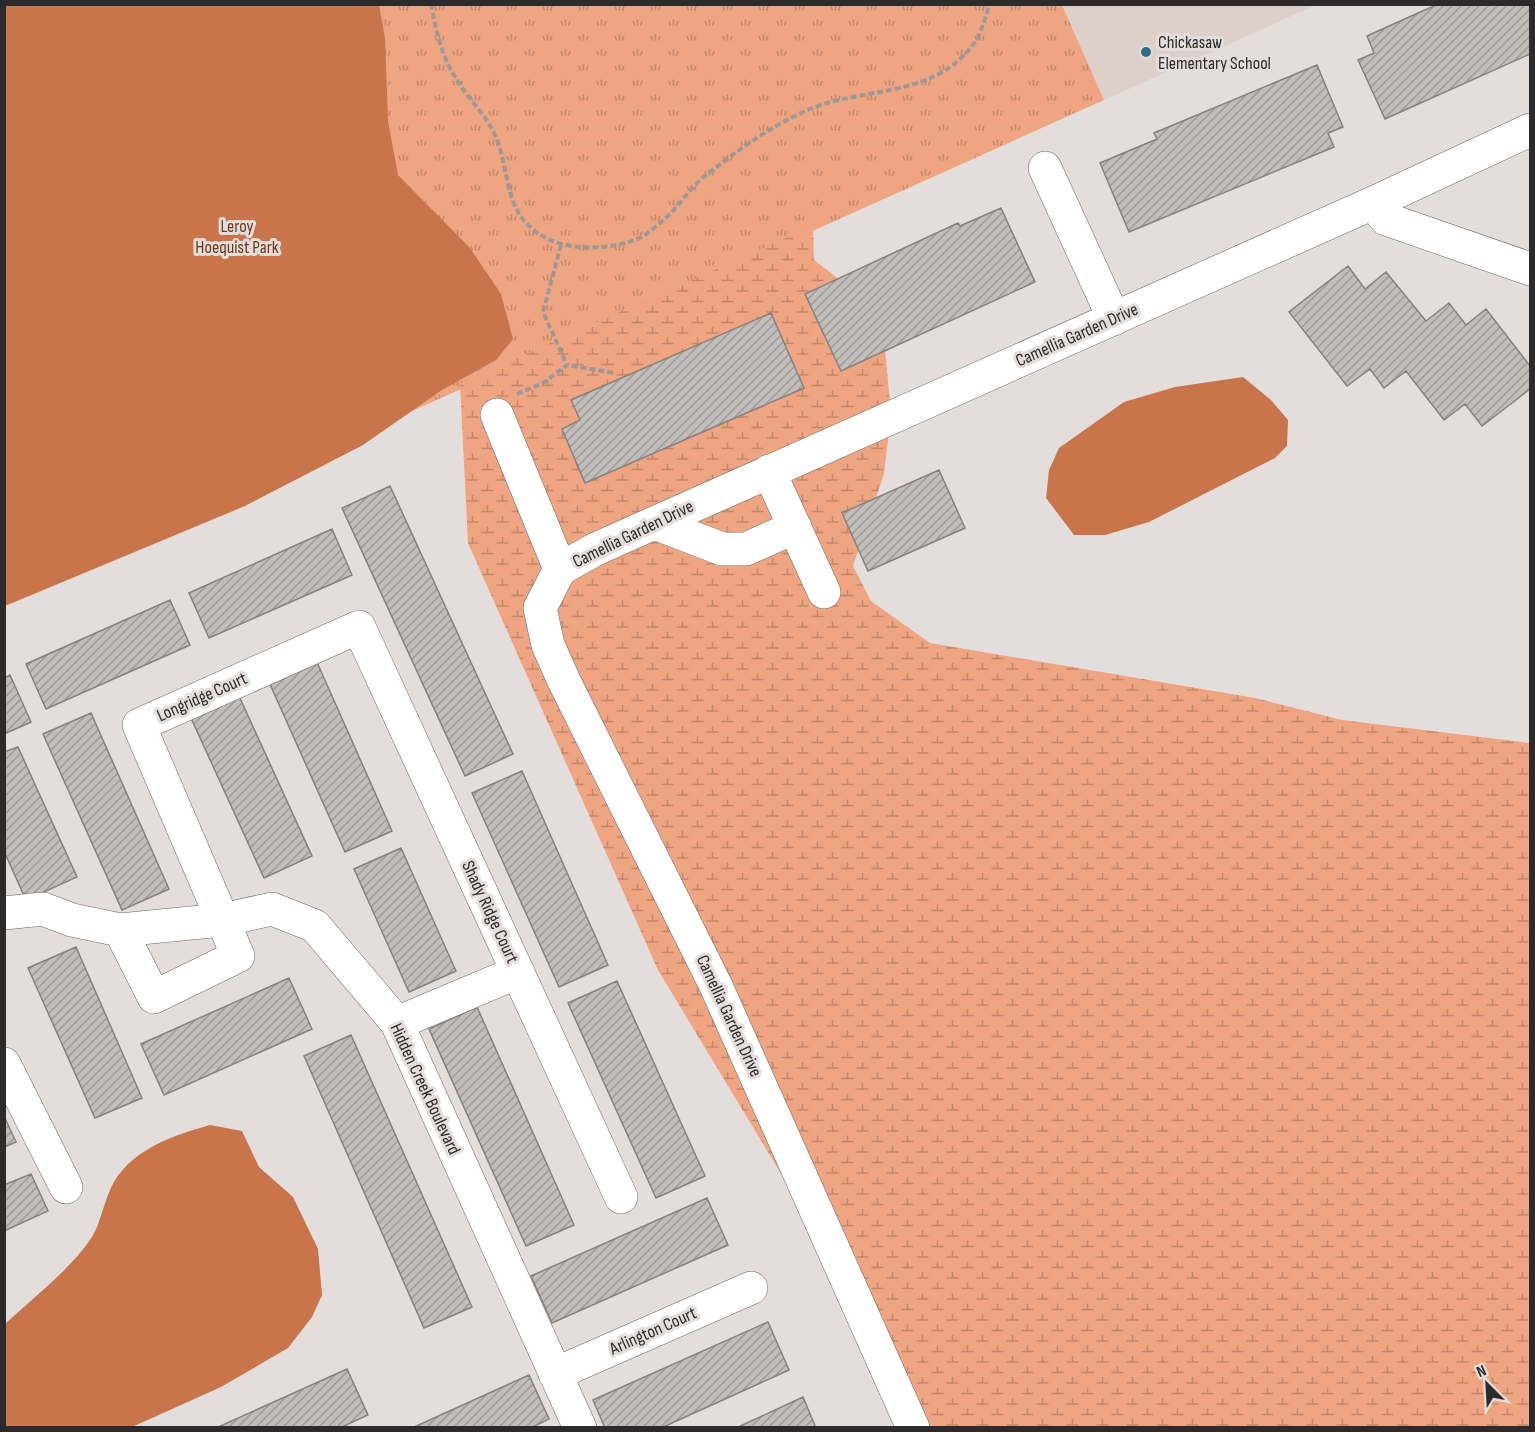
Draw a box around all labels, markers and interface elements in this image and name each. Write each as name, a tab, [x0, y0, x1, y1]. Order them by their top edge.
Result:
place label: Chickasaw Elementary School	[1158, 32, 1271, 74]
marker: Chickasaw Elementary School	[1139, 45, 1153, 59]
park label: Leroy Hoequist Park	[195, 216, 279, 258]
street label: Camellia Garden Drive	[1013, 299, 1141, 371]
street label: Camellia Garden Drive	[569, 496, 697, 572]
street label: Longridge Court	[154, 668, 251, 726]
street label: Shady Ridge Court	[457, 858, 523, 967]
street label: Camellia Garden Drive	[692, 952, 766, 1080]
street label: Hidden Creek Boulevard	[385, 1020, 465, 1158]
street label: Arlington Court	[605, 1302, 700, 1360]
north arrow	[1457, 1354, 1517, 1414]
text: N	[1474, 1361, 1489, 1382]

